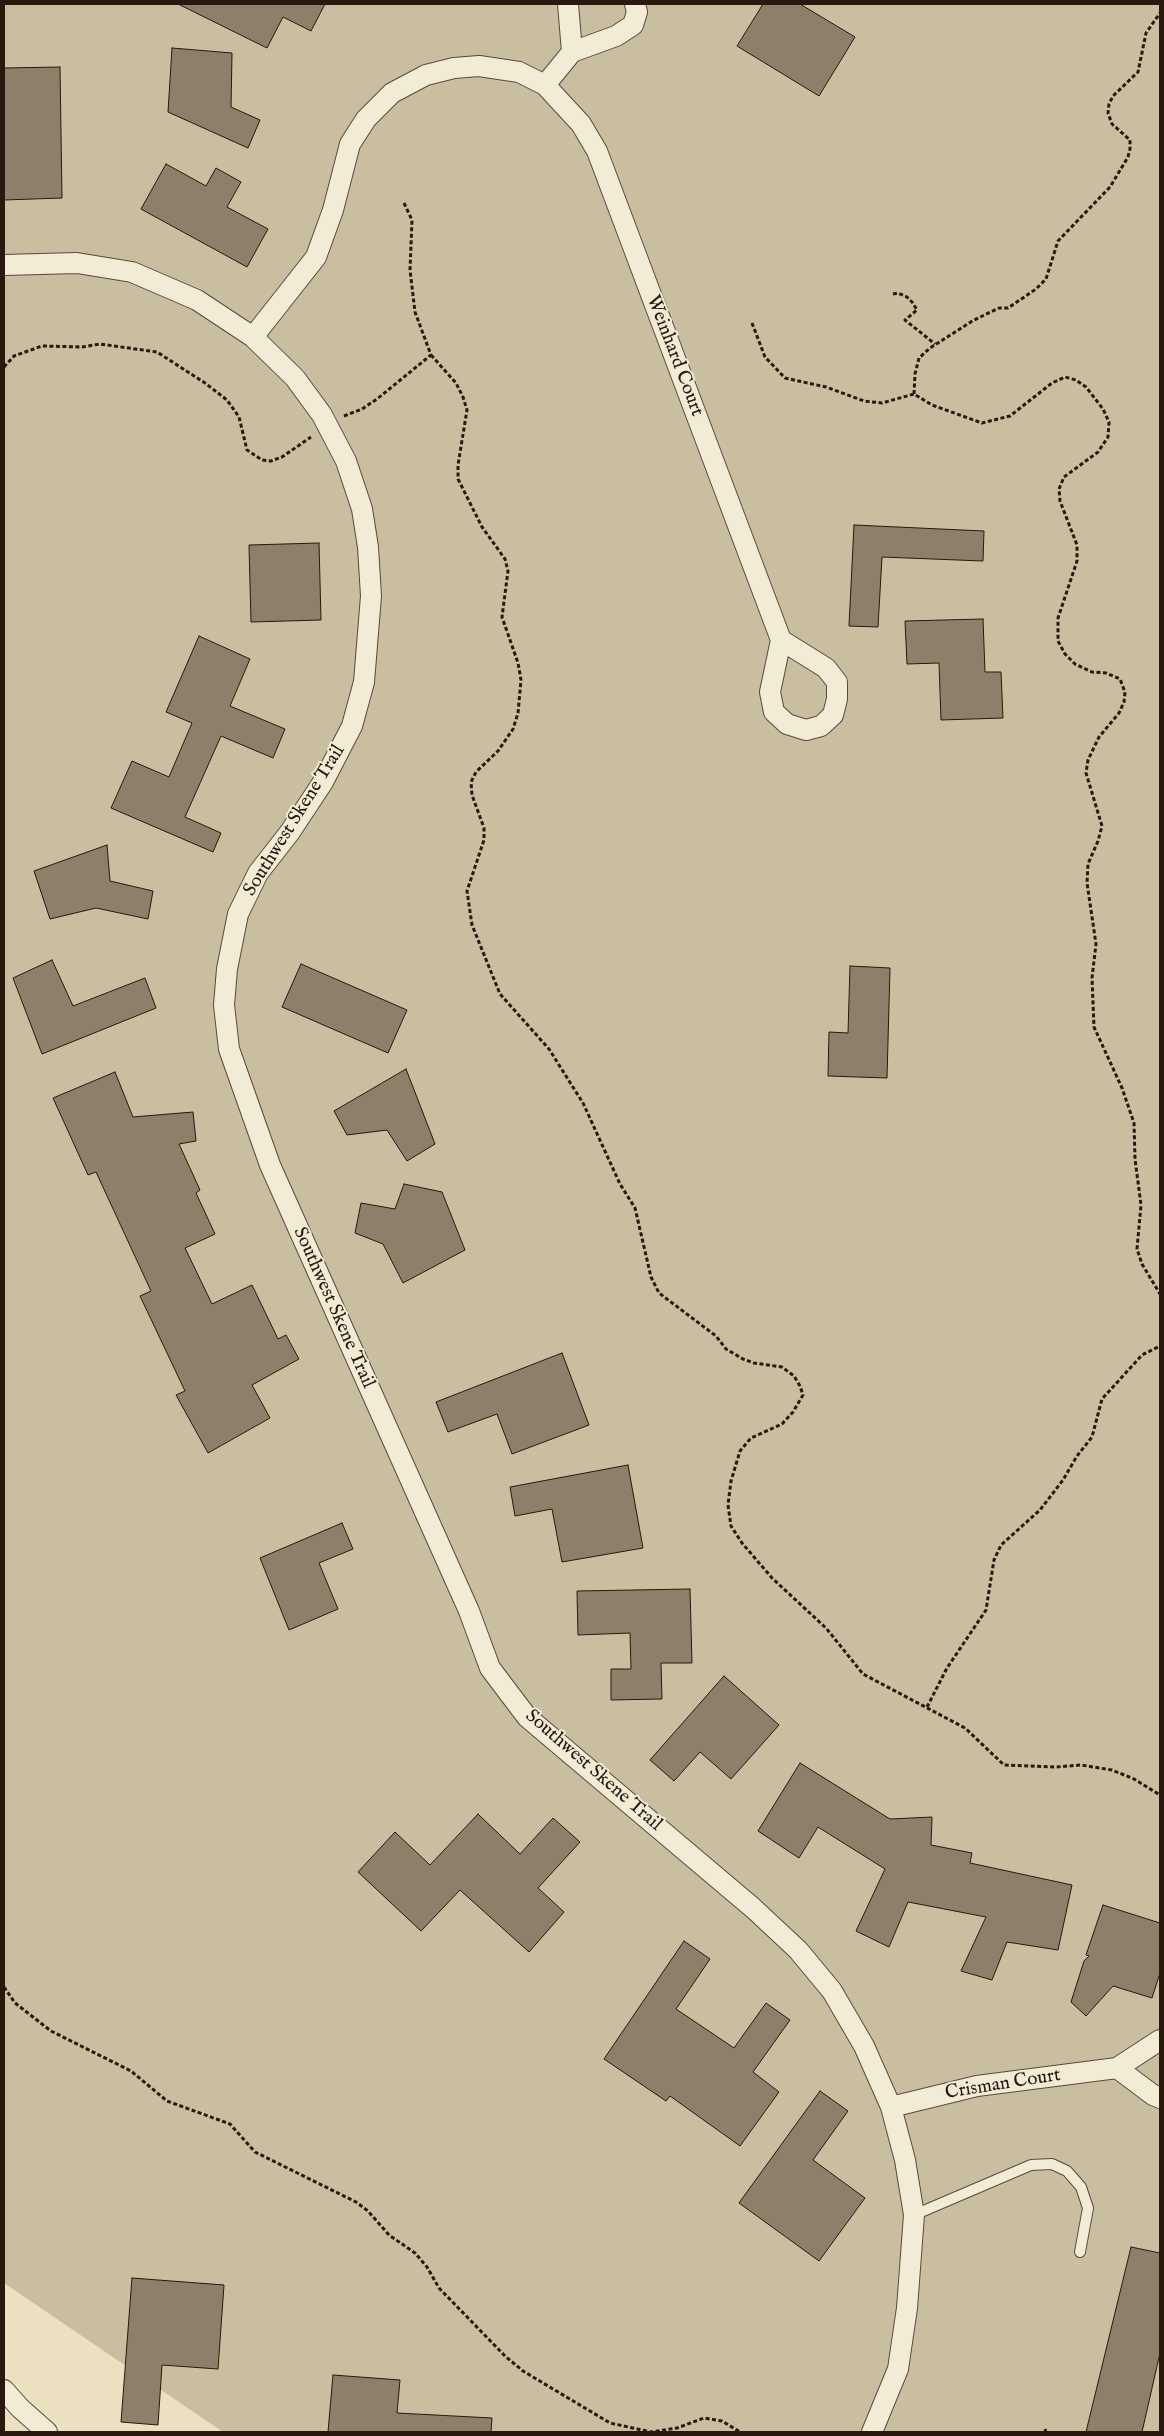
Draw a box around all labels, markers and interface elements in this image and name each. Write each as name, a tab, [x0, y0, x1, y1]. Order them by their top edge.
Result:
street label: Weinhard Court	[640, 292, 708, 420]
street label: Southwest Skene Trail	[239, 741, 351, 901]
street label: Southwest Skene Trail	[287, 1224, 379, 1392]
street label: Southwest Skene Trail	[520, 1705, 666, 1837]
street label: Crisman Court	[944, 2065, 1062, 2105]

